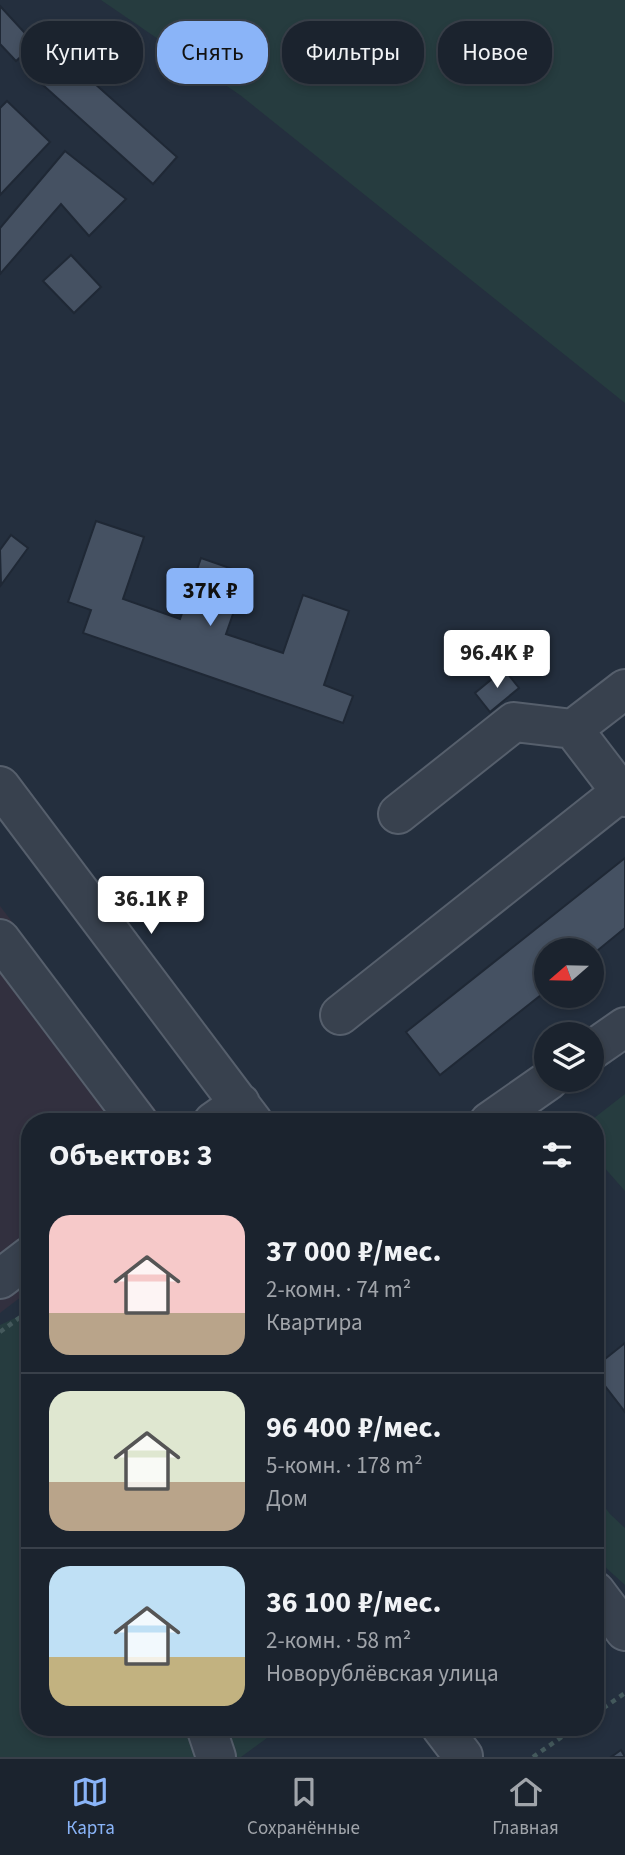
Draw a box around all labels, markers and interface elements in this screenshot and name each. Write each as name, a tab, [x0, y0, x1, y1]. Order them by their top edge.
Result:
chip: Купить	[21, 21, 143, 84]
chip: Снять	[157, 21, 268, 84]
chip: Фильтры	[282, 21, 424, 84]
chip: Новое	[438, 21, 552, 84]
pin: 37K ₽	[161, 568, 259, 628]
text: 37K ₽	[182, 574, 238, 607]
pin: 96.4K ₽	[432, 630, 562, 690]
text: 96.4K ₽	[460, 636, 534, 669]
pin: 36.1K ₽	[86, 876, 216, 936]
text: 36.1K ₽	[114, 882, 188, 915]
north arrow	[534, 938, 604, 1008]
map controls	[534, 938, 604, 1092]
button: layers	[534, 1022, 604, 1092]
text: Объектов: 3	[49, 1134, 213, 1177]
icon: filters	[538, 1136, 576, 1174]
text: 37 000 ₽/мес.	[266, 1230, 442, 1273]
icon: home	[105, 1243, 189, 1327]
text: 2-комн. · 74 m²	[266, 1273, 411, 1306]
text: Квартира	[266, 1306, 363, 1339]
text: 96 400 ₽/мес.	[266, 1406, 442, 1449]
icon: home	[105, 1419, 189, 1503]
text: 5-комн. · 178 m²	[266, 1449, 423, 1482]
text: Дом	[266, 1482, 308, 1515]
text: 36 100 ₽/мес.	[266, 1581, 442, 1624]
icon: home	[105, 1594, 189, 1678]
text: 2-комн. · 58 m²	[266, 1624, 411, 1657]
text: Новорублёвская улица	[266, 1657, 499, 1690]
tab: Карта	[66, 1773, 115, 1842]
tab: Сохранённые	[247, 1773, 360, 1842]
tab: Главная	[492, 1773, 559, 1842]

